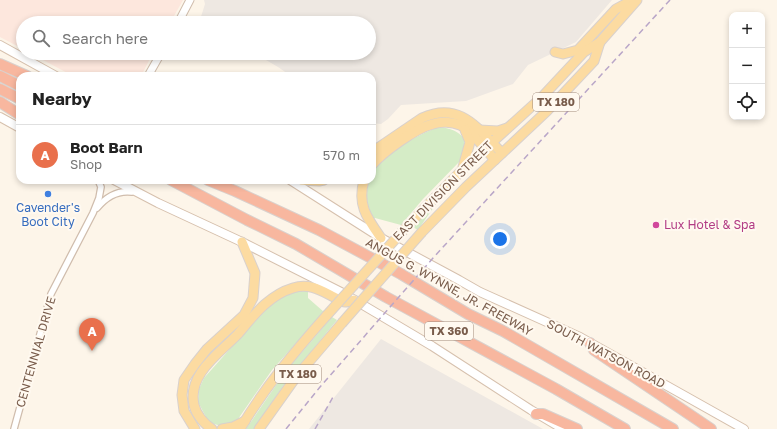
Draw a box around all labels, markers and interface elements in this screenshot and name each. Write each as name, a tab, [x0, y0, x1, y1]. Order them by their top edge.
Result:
map controls	[729, 12, 765, 120]
button: +	[729, 12, 765, 48]
search box	[16, 16, 376, 60]
icon: search	[30, 27, 52, 49]
text: Search here	[62, 29, 148, 47]
button: −	[729, 48, 765, 84]
button: locate	[729, 84, 765, 120]
text: Nearby	[32, 88, 92, 109]
road number: TX 180	[533, 93, 579, 111]
street label: EAST DIVISION STREET	[390, 137, 496, 244]
text: Boot Barn	[70, 138, 142, 156]
text: A	[40, 147, 50, 163]
text: 570 m	[323, 147, 360, 163]
text: Shop	[70, 156, 102, 172]
marker: Cavender's Boot City	[43, 189, 53, 199]
place label: Cavender's Boot City	[16, 200, 80, 229]
place label: Lux Hotel & Spa	[664, 217, 755, 232]
marker: Lux Hotel & Spa	[651, 220, 661, 230]
your location	[490, 229, 510, 249]
street label: ANGUS G. WYNNE, JR. FREEWAY	[363, 234, 535, 339]
street label: CENTENNIAL DRIVE	[12, 295, 59, 409]
street label: SOUTH WATSON ROAD	[544, 316, 668, 391]
pin: A	[79, 318, 105, 351]
road number: TX 360	[425, 322, 473, 340]
road number: TX 180	[275, 365, 321, 383]

